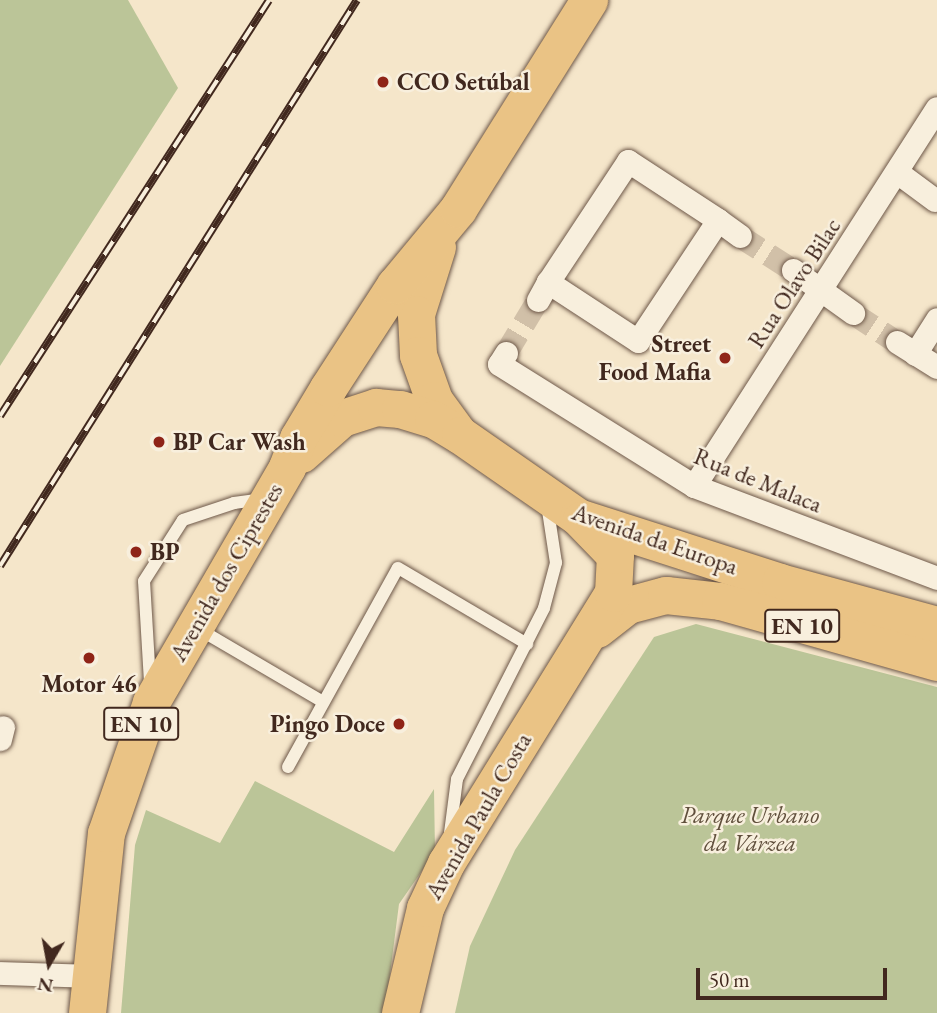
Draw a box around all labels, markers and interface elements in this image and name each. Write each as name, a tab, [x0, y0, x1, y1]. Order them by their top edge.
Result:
place label: CCO Setúbal	[397, 68, 530, 96]
marker: CCO Setúbal	[375, 74, 391, 90]
street label: Rua Olavo Bilac	[741, 213, 847, 353]
place label: Street Food Mafia	[599, 330, 711, 386]
marker: Street Food Mafia	[717, 350, 733, 366]
place label: BP Car Wash	[173, 428, 306, 456]
marker: BP Car Wash	[151, 434, 167, 450]
street label: Rua de Malaca	[690, 441, 826, 519]
street label: Avenida dos Ciprestes	[163, 478, 289, 666]
street label: Avenida da Europa	[568, 497, 742, 581]
place label: BP	[150, 538, 180, 566]
marker: BP	[128, 544, 144, 560]
road number: EN 10	[764, 606, 840, 646]
marker: Motor 46	[81, 650, 97, 666]
place label: Motor 46	[41, 670, 137, 698]
road number: EN 10	[102, 704, 180, 744]
place label: Pingo Doce	[270, 710, 385, 738]
marker: Pingo Doce	[391, 716, 407, 732]
street label: Avenida Paula Costa	[419, 728, 537, 904]
park label: Parque Urbano da Várzea	[681, 801, 819, 857]
north arrow	[14, 929, 84, 999]
scale bar	[699, 954, 890, 998]
text: 50 m	[709, 966, 750, 993]
text: N	[36, 972, 55, 999]

